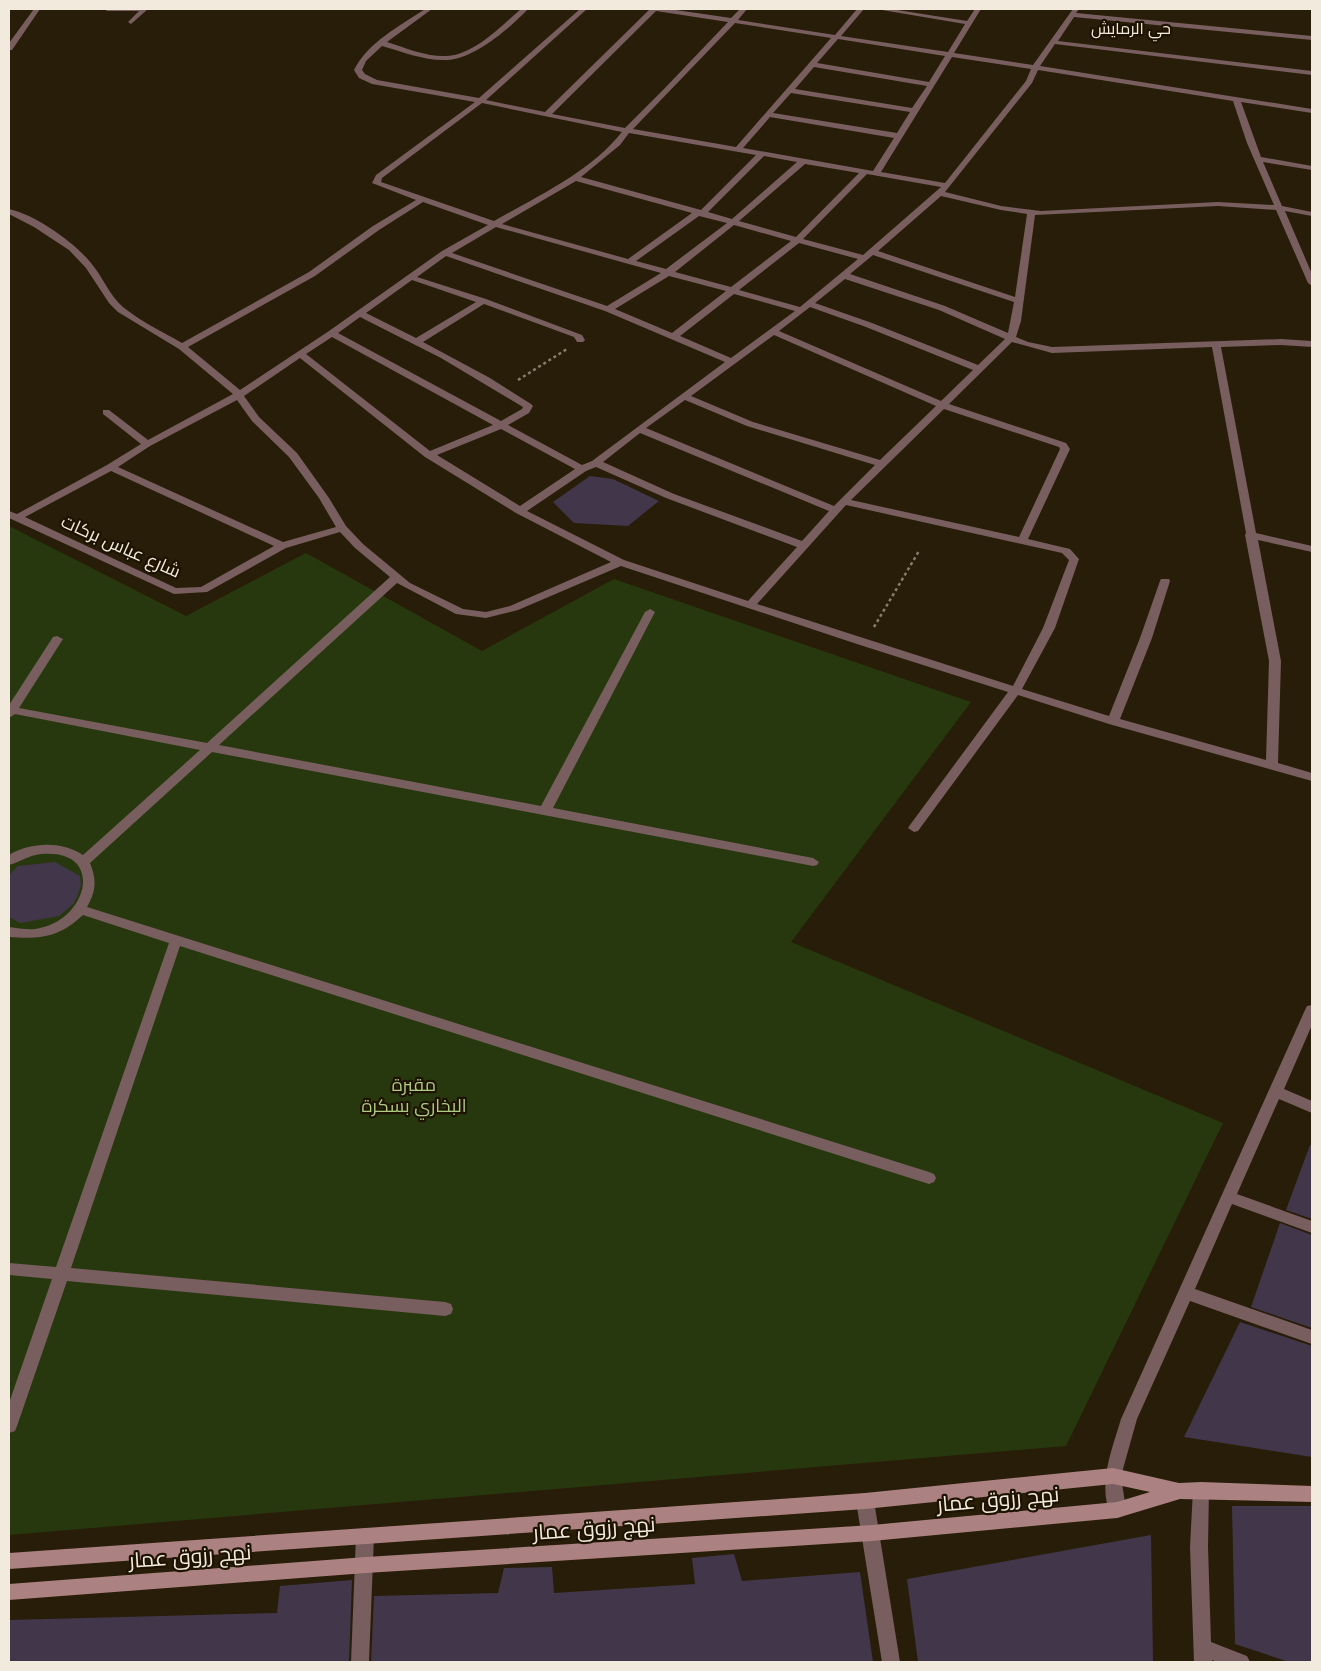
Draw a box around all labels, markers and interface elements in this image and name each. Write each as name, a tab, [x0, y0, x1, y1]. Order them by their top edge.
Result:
district label: حي الرمايش	[1091, 18, 1171, 42]
street label: شارع عباس بركات	[57, 509, 184, 584]
park label: مقبرة البخاري بسكرة	[362, 1073, 466, 1120]
street label: نهج رزوق عمار	[935, 1480, 1060, 1519]
street label: نهج رزوق عمار	[531, 1510, 656, 1547]
street label: نهج رزوق عمار	[127, 1538, 252, 1575]

